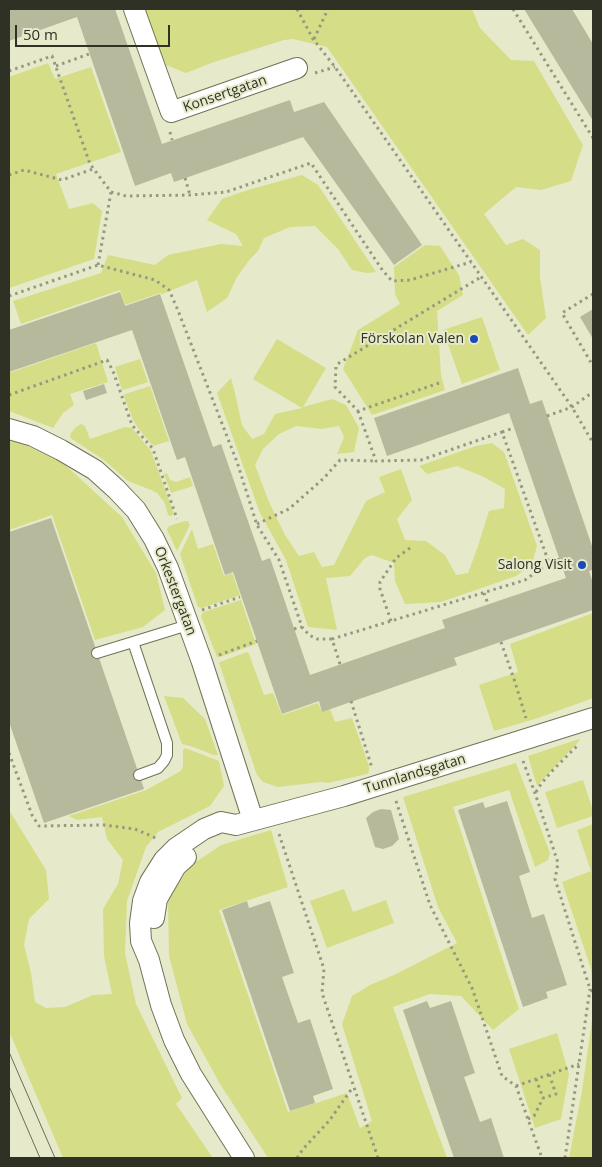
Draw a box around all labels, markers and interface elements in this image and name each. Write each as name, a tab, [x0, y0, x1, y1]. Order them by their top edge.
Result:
scale bar	[18, 15, 172, 47]
text: 50 m	[23, 24, 58, 44]
street label: Konsertgatan	[181, 72, 269, 116]
place label: Förskolan Valen	[361, 331, 464, 347]
marker: Förskolan Valen	[468, 333, 480, 345]
street label: Orkestergatan	[150, 544, 200, 638]
place label: Salong Visit	[498, 557, 572, 573]
marker: Salong Visit	[576, 559, 588, 571]
street label: Tunnlandsgatan	[362, 751, 468, 797]

